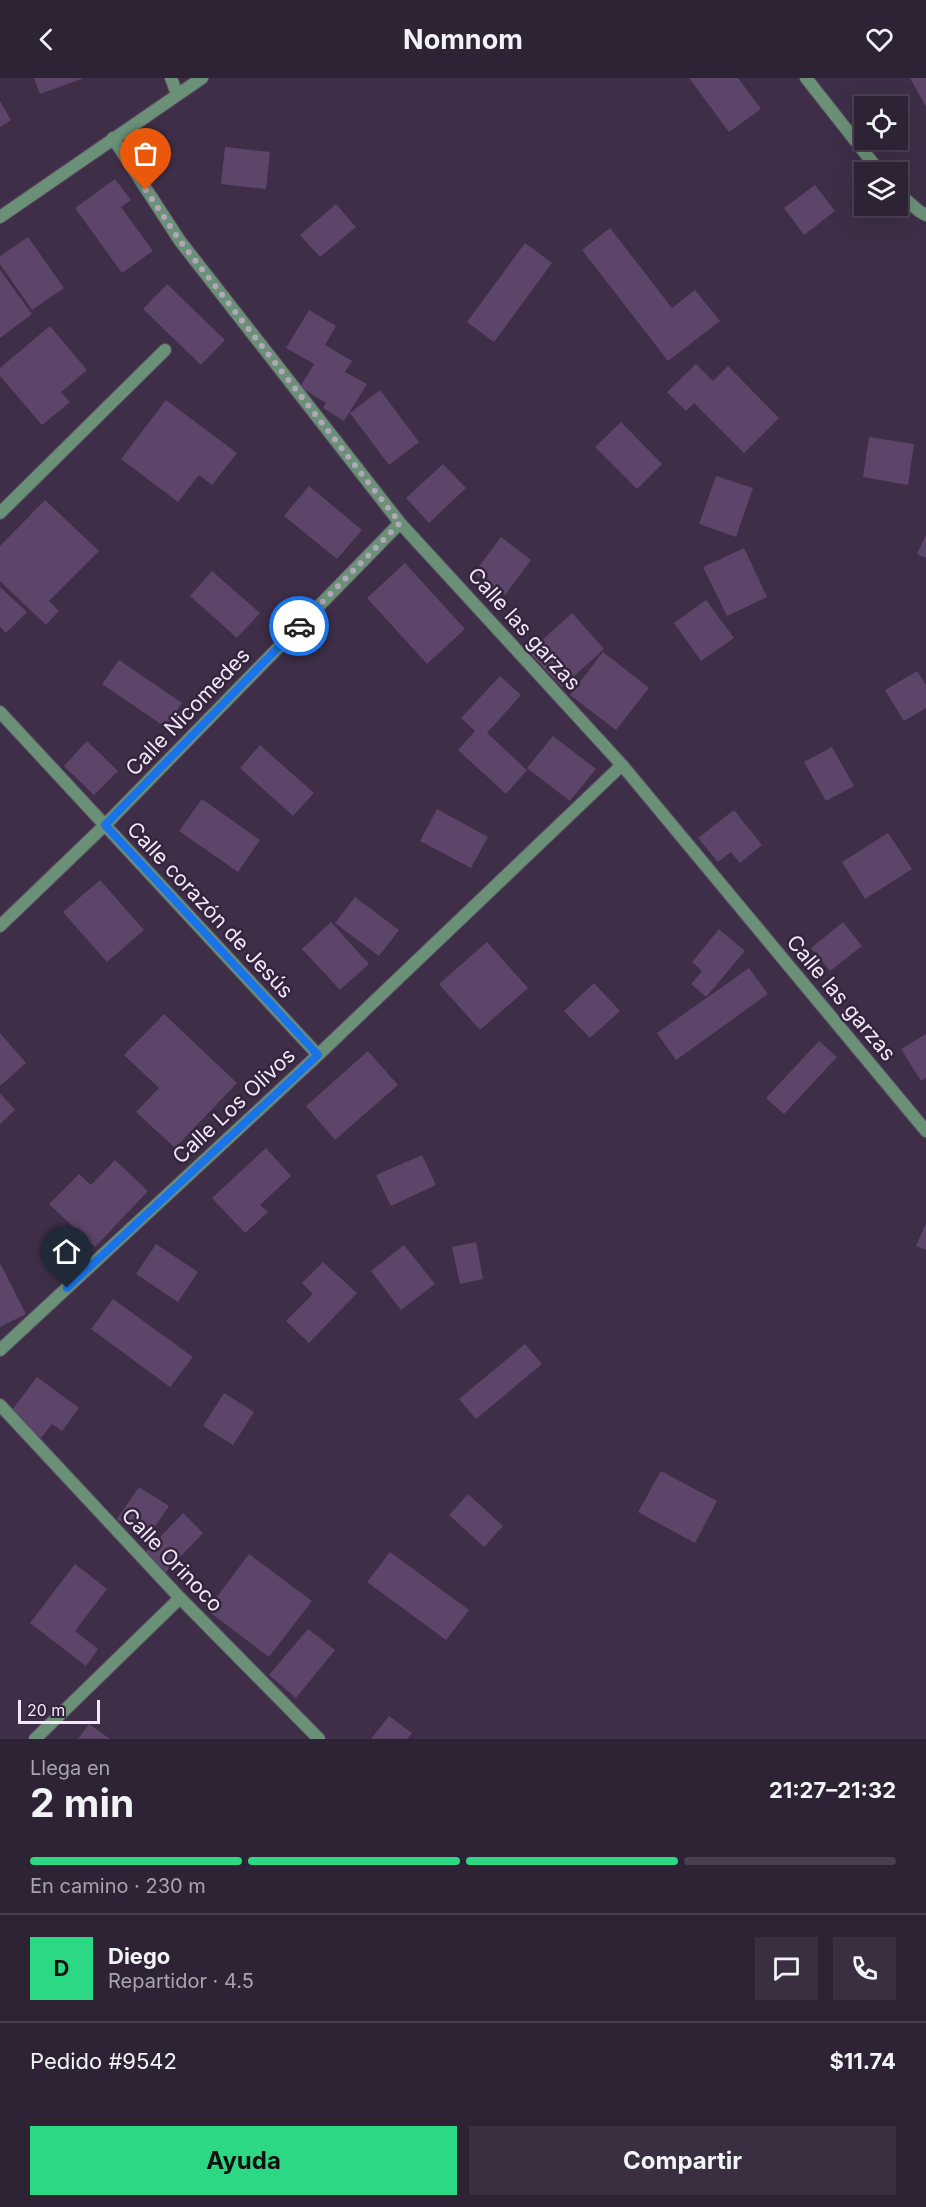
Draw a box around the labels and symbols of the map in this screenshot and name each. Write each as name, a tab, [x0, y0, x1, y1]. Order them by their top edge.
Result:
pin	[120, 128, 171, 190]
street label: Calle las garzas	[463, 562, 586, 695]
courier	[269, 596, 329, 656]
street label: Calle Nicomedes	[120, 643, 255, 781]
street label: Calle corazón de Jesús	[122, 816, 299, 1003]
street label: Calle las garzas	[782, 930, 901, 1066]
street label: Calle Los Olivos	[167, 1043, 300, 1169]
pin	[41, 1226, 92, 1288]
street label: Calle Orinoco	[117, 1503, 228, 1617]
scale bar	[18, 1697, 100, 1724]

